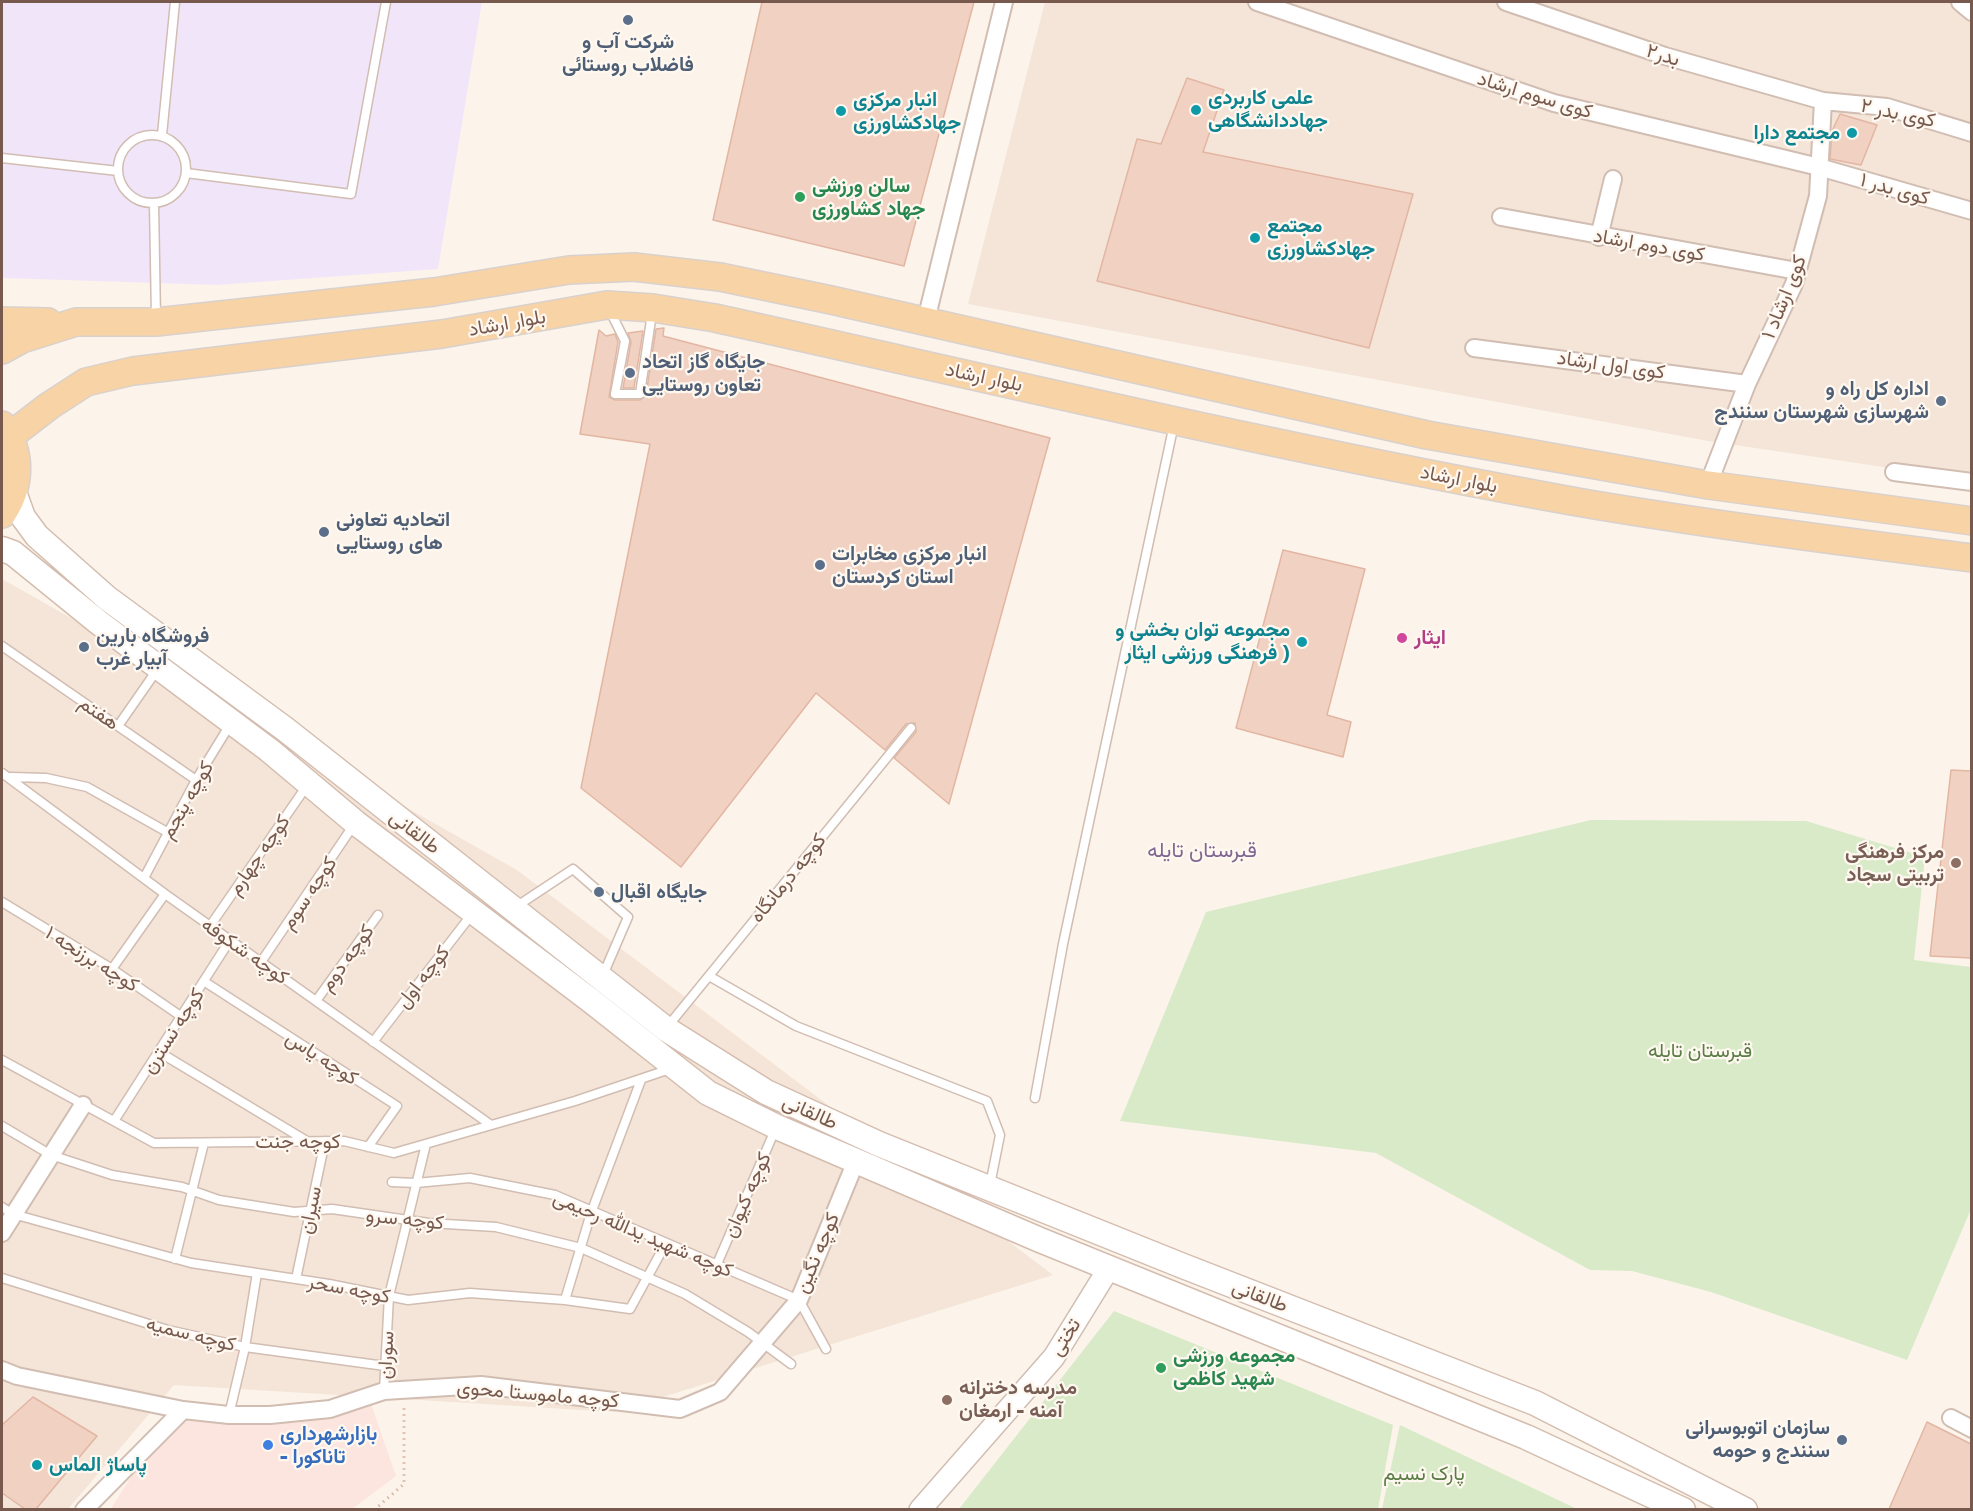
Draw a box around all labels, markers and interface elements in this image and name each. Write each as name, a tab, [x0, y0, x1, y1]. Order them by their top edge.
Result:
marker: شرکت آب و فاضلاب روستائی	[621, 13, 635, 27]
place label: شرکت آب و فاضلاب روستائی	[562, 30, 694, 77]
street label: بدر۲	[1643, 39, 1683, 71]
street label: کوی سوم ارشاد	[1475, 66, 1595, 124]
place label: علمی کاربردی جهاددانشگاهی	[1208, 86, 1328, 133]
place label: انبار مرکزی جهادکشاورزی	[853, 88, 961, 135]
street label: کوی بدر ۲	[1858, 93, 1938, 133]
marker: علمی کاربردی جهاددانشگاهی	[1189, 103, 1203, 117]
marker: انبار مرکزی جهادکشاورزی	[834, 104, 848, 118]
place label: مجتمع دارا	[1753, 121, 1840, 145]
marker: مجتمع دارا	[1845, 126, 1859, 140]
street label: کوی بدر ۱	[1858, 168, 1932, 210]
place label: سالن ورزشی جهاد کشاورزی	[812, 174, 925, 221]
marker: سالن ورزشی جهاد کشاورزی	[793, 190, 807, 204]
place label: مجتمع جهادکشاورزی	[1267, 214, 1375, 261]
street label: کوی دوم ارشاد	[1591, 223, 1707, 267]
marker: مجتمع جهادکشاورزی	[1248, 231, 1262, 245]
street label: کوی ارشاد ۱	[1756, 252, 1812, 342]
street label: بلوار ارشاد	[466, 304, 548, 342]
street label: کوی اول ارشاد	[1556, 346, 1666, 384]
place label: جایگاه گاز اتحاد تعاون روستایی	[642, 350, 765, 397]
street label: بلوار ارشاد	[943, 357, 1025, 397]
marker: جایگاه گاز اتحاد تعاون روستایی	[623, 366, 637, 380]
place label: اداره کل راه و شهرسازی شهرستان سنندج	[1714, 377, 1929, 424]
marker: اداره کل راه و شهرسازی شهرستان سنندج	[1934, 394, 1948, 408]
street label: بلوار ارشاد	[1418, 460, 1500, 498]
place label: اتحادیه تعاونی های روستایی	[336, 508, 450, 555]
marker: اتحادیه تعاونی های روستایی	[317, 525, 331, 539]
place label: انبار مرکزی مخابرات استان کردستان	[832, 542, 987, 589]
marker: انبار مرکزی مخابرات استان کردستان	[813, 558, 827, 572]
place label: مجموعه توان بخشی و فرهنگی ورزشی ایثار )	[1115, 618, 1290, 665]
place label: فروشگاه بارین آبیار غرب	[96, 624, 209, 671]
place label: ایثار	[1414, 626, 1446, 650]
marker: ایثار	[1395, 631, 1409, 645]
marker: مجموعه توان بخشی و فرهنگی ورزشی ایثار )	[1295, 635, 1309, 649]
marker: فروشگاه بارین آبیار غرب	[77, 640, 91, 654]
street label: هفتم	[74, 691, 124, 735]
street label: کوچه پنجم	[155, 757, 219, 843]
street label: طالقانی	[385, 805, 445, 859]
street label: کوچه چهارم	[223, 810, 295, 900]
street label: کوچه درمانگاه	[745, 829, 831, 927]
district label: قبرستان تایله	[1147, 837, 1257, 863]
place label: مرکز فرهنگی تربیتی سجاد	[1845, 840, 1944, 887]
street label: کوچه سوم	[276, 852, 342, 934]
marker: مرکز فرهنگی تربیتی سجاد	[1949, 856, 1963, 870]
place label: جایگاه اقبال	[611, 880, 707, 904]
marker: جایگاه اقبال	[592, 885, 606, 899]
street label: کوچه شکوفه	[197, 912, 293, 990]
street label: کوچه دوم	[315, 920, 379, 996]
street label: کوچه برزنجه ۱	[41, 921, 143, 997]
street label: کوچه اول	[391, 941, 455, 1013]
street label: کوچه نسترن	[137, 984, 209, 1078]
street label: کوچه یاس	[281, 1026, 363, 1090]
park label: قبرستان تایله	[1648, 1039, 1752, 1063]
street label: طالقانی	[779, 1089, 841, 1135]
street label: کوچه جنت	[255, 1130, 341, 1154]
street label: کوچه کیوان	[718, 1149, 776, 1241]
street label: سیران	[293, 1184, 327, 1236]
street label: کوچه شهید یدالله رحیمی	[550, 1185, 736, 1283]
street label: کوچه سرو	[365, 1203, 445, 1235]
street label: کوچه نگین	[789, 1209, 845, 1297]
street label: کوچه سحر	[306, 1269, 392, 1309]
street label: طالقانی	[1229, 1274, 1291, 1318]
street label: کوچه سمیه	[144, 1311, 238, 1357]
street label: تختی	[1044, 1314, 1086, 1360]
street label: سوران	[373, 1330, 399, 1380]
place label: مجموعه ورزشی شهید کاظمی	[1173, 1344, 1295, 1391]
marker: مجموعه ورزشی شهید کاظمی	[1154, 1361, 1168, 1375]
street label: کوچه ماموستا محوی	[456, 1375, 620, 1413]
place label: مدرسه دخترانه آمنه - ارمغان	[959, 1376, 1077, 1423]
marker: مدرسه دخترانه آمنه - ارمغان	[940, 1393, 954, 1407]
place label: سازمان اتوبوسرانی سنندج و حومه	[1685, 1416, 1830, 1463]
place label: بازارشهرداری - تاناکورا	[280, 1422, 377, 1469]
marker: سازمان اتوبوسرانی سنندج و حومه	[1835, 1433, 1849, 1447]
marker: بازارشهرداری - تاناکورا	[261, 1438, 275, 1452]
place label: پاساژ الماس	[49, 1453, 147, 1477]
marker: پاساژ الماس	[30, 1458, 44, 1472]
park label: پارک نسیم	[1383, 1462, 1465, 1486]

